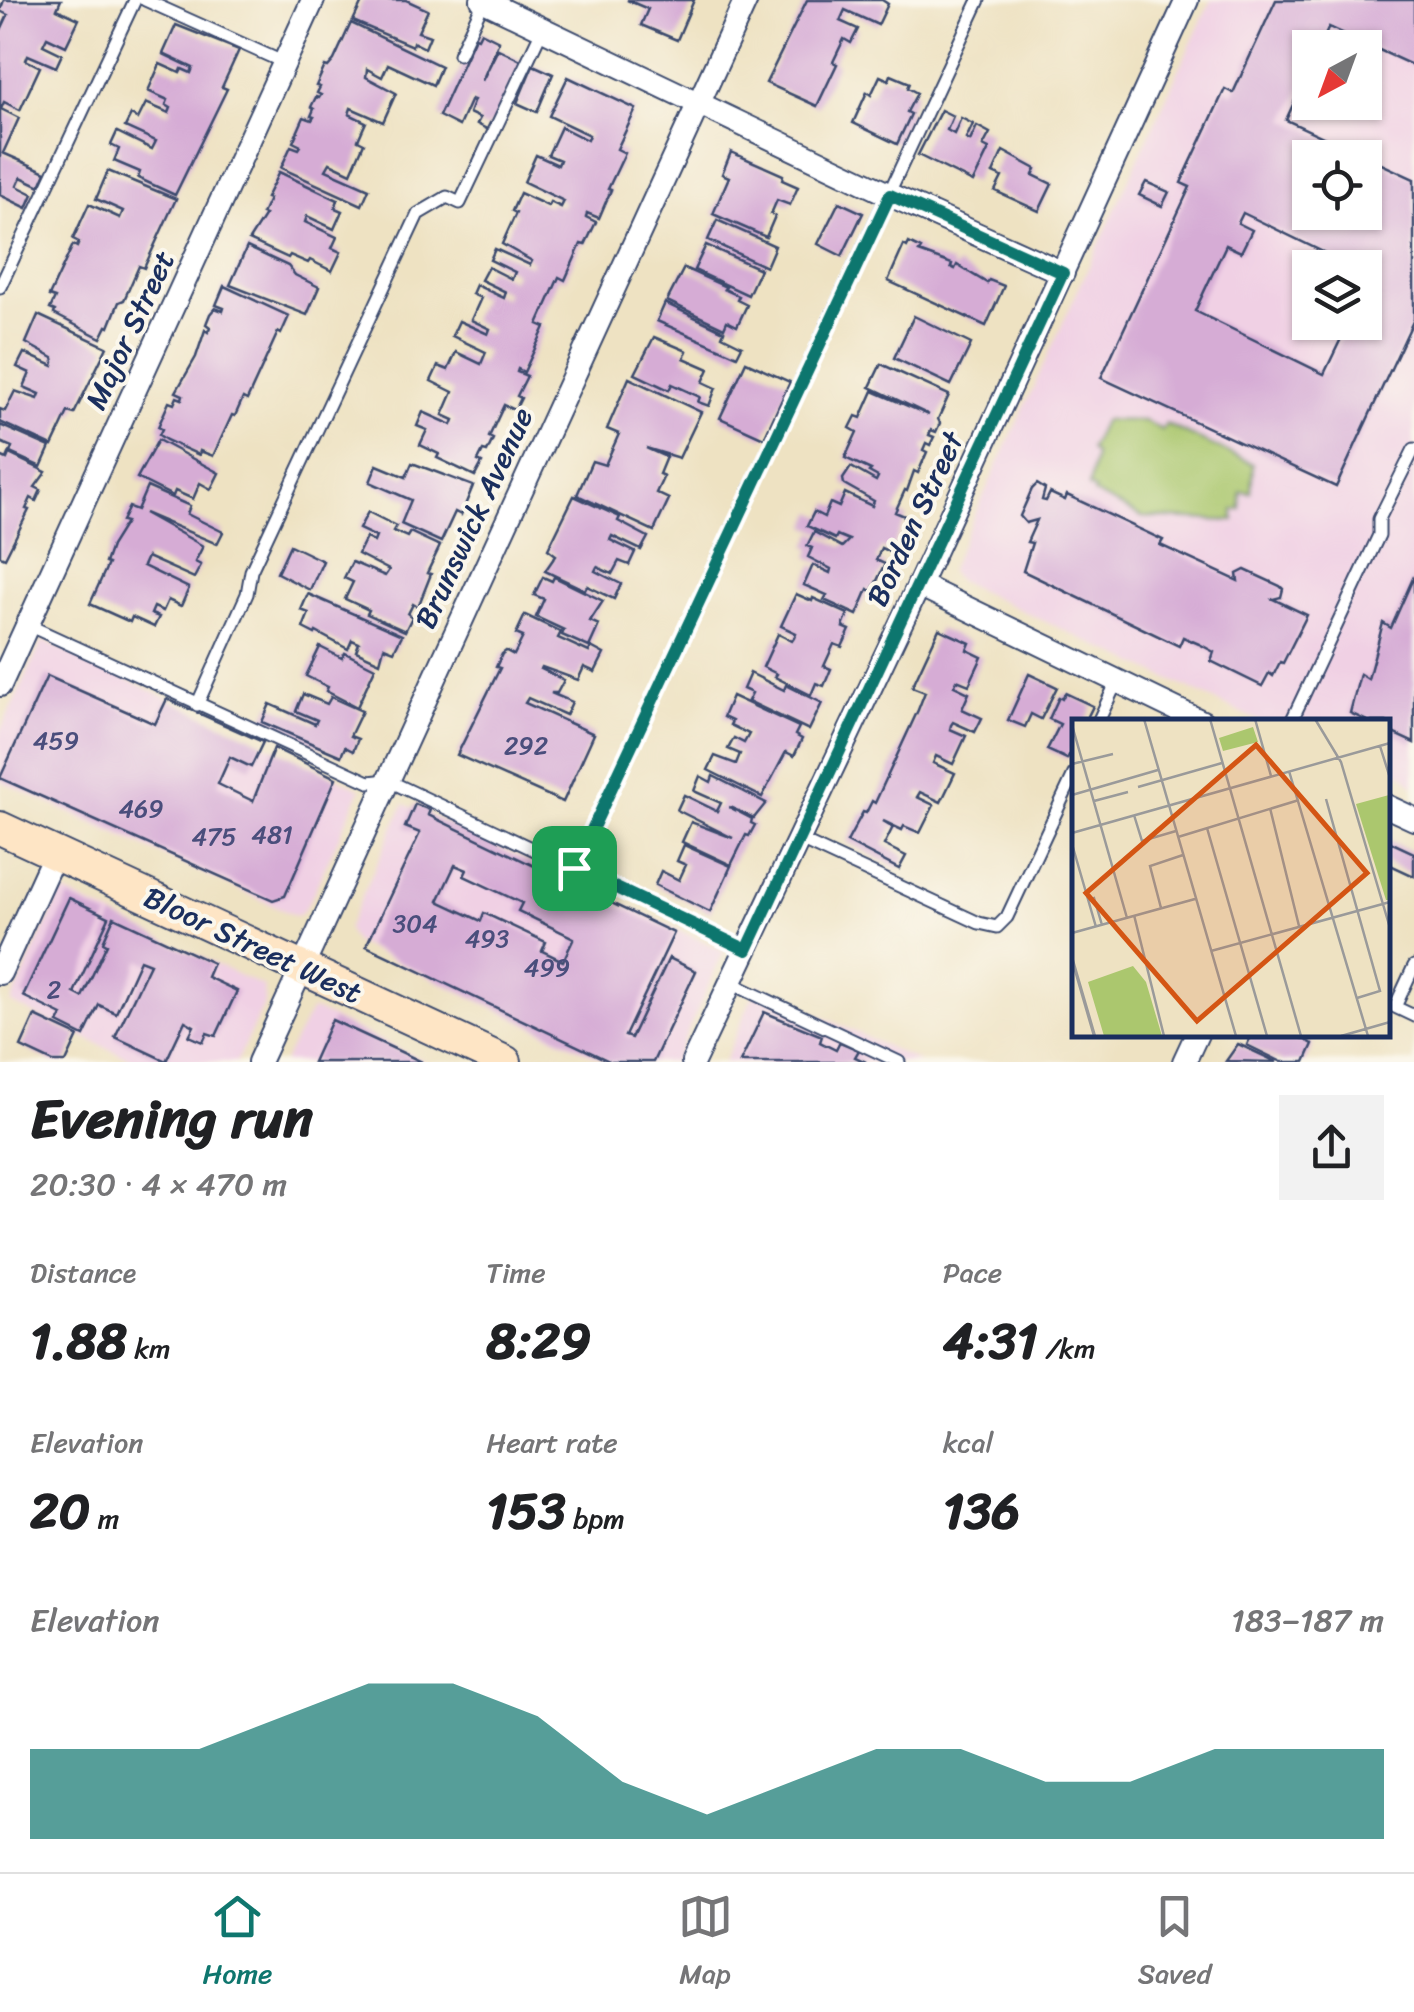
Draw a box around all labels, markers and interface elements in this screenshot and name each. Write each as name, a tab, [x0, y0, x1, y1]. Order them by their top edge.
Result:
north arrow	[1292, 30, 1382, 120]
map controls	[1292, 30, 1382, 340]
button: locate	[1292, 140, 1382, 230]
street label: Major Street	[69, 241, 191, 419]
button: layers	[1292, 250, 1382, 340]
street label: Brunswick Avenue	[399, 398, 549, 638]
street label: Borden Street	[851, 421, 980, 616]
house number: 459	[33, 718, 79, 763]
inset map	[1072, 719, 1389, 1037]
house number: 292	[504, 723, 548, 768]
house number: 469	[118, 786, 164, 831]
house number: 481	[251, 812, 293, 857]
house number: 475	[191, 814, 237, 859]
pin	[532, 826, 617, 911]
icon: arrive	[547, 841, 602, 896]
street label: Bloor Street West	[135, 871, 371, 1019]
house number: 304	[392, 901, 438, 946]
house number: 493	[465, 916, 510, 961]
house number: 499	[524, 945, 570, 990]
house number: 2	[47, 967, 61, 1012]
text: Evening run	[30, 1070, 313, 1167]
button: share	[1279, 1095, 1384, 1200]
text: 20:30 · 4 × 470 m	[30, 1156, 287, 1213]
text: Distance	[30, 1248, 136, 1297]
text: Time	[486, 1248, 546, 1297]
text: Pace	[943, 1248, 1002, 1297]
text: 1.88	[30, 1297, 127, 1386]
text: 8:29	[486, 1297, 591, 1386]
text: 4:31	[943, 1297, 1038, 1386]
text: km	[127, 1324, 171, 1373]
text: /km	[1038, 1324, 1095, 1373]
text: Elevation	[30, 1418, 143, 1467]
text: Heart rate	[486, 1418, 618, 1467]
text: kcal	[943, 1418, 994, 1467]
text: 20	[30, 1467, 90, 1556]
text: 153	[486, 1467, 566, 1556]
text: 136	[943, 1467, 1020, 1556]
text: m	[90, 1494, 119, 1543]
text: bpm	[566, 1494, 625, 1543]
text: Elevation	[30, 1592, 160, 1649]
text: 183–187 m	[1231, 1592, 1384, 1649]
tab: Home	[203, 1889, 272, 1998]
tab: Map	[678, 1889, 733, 1998]
tab: Saved	[1138, 1889, 1211, 1998]

